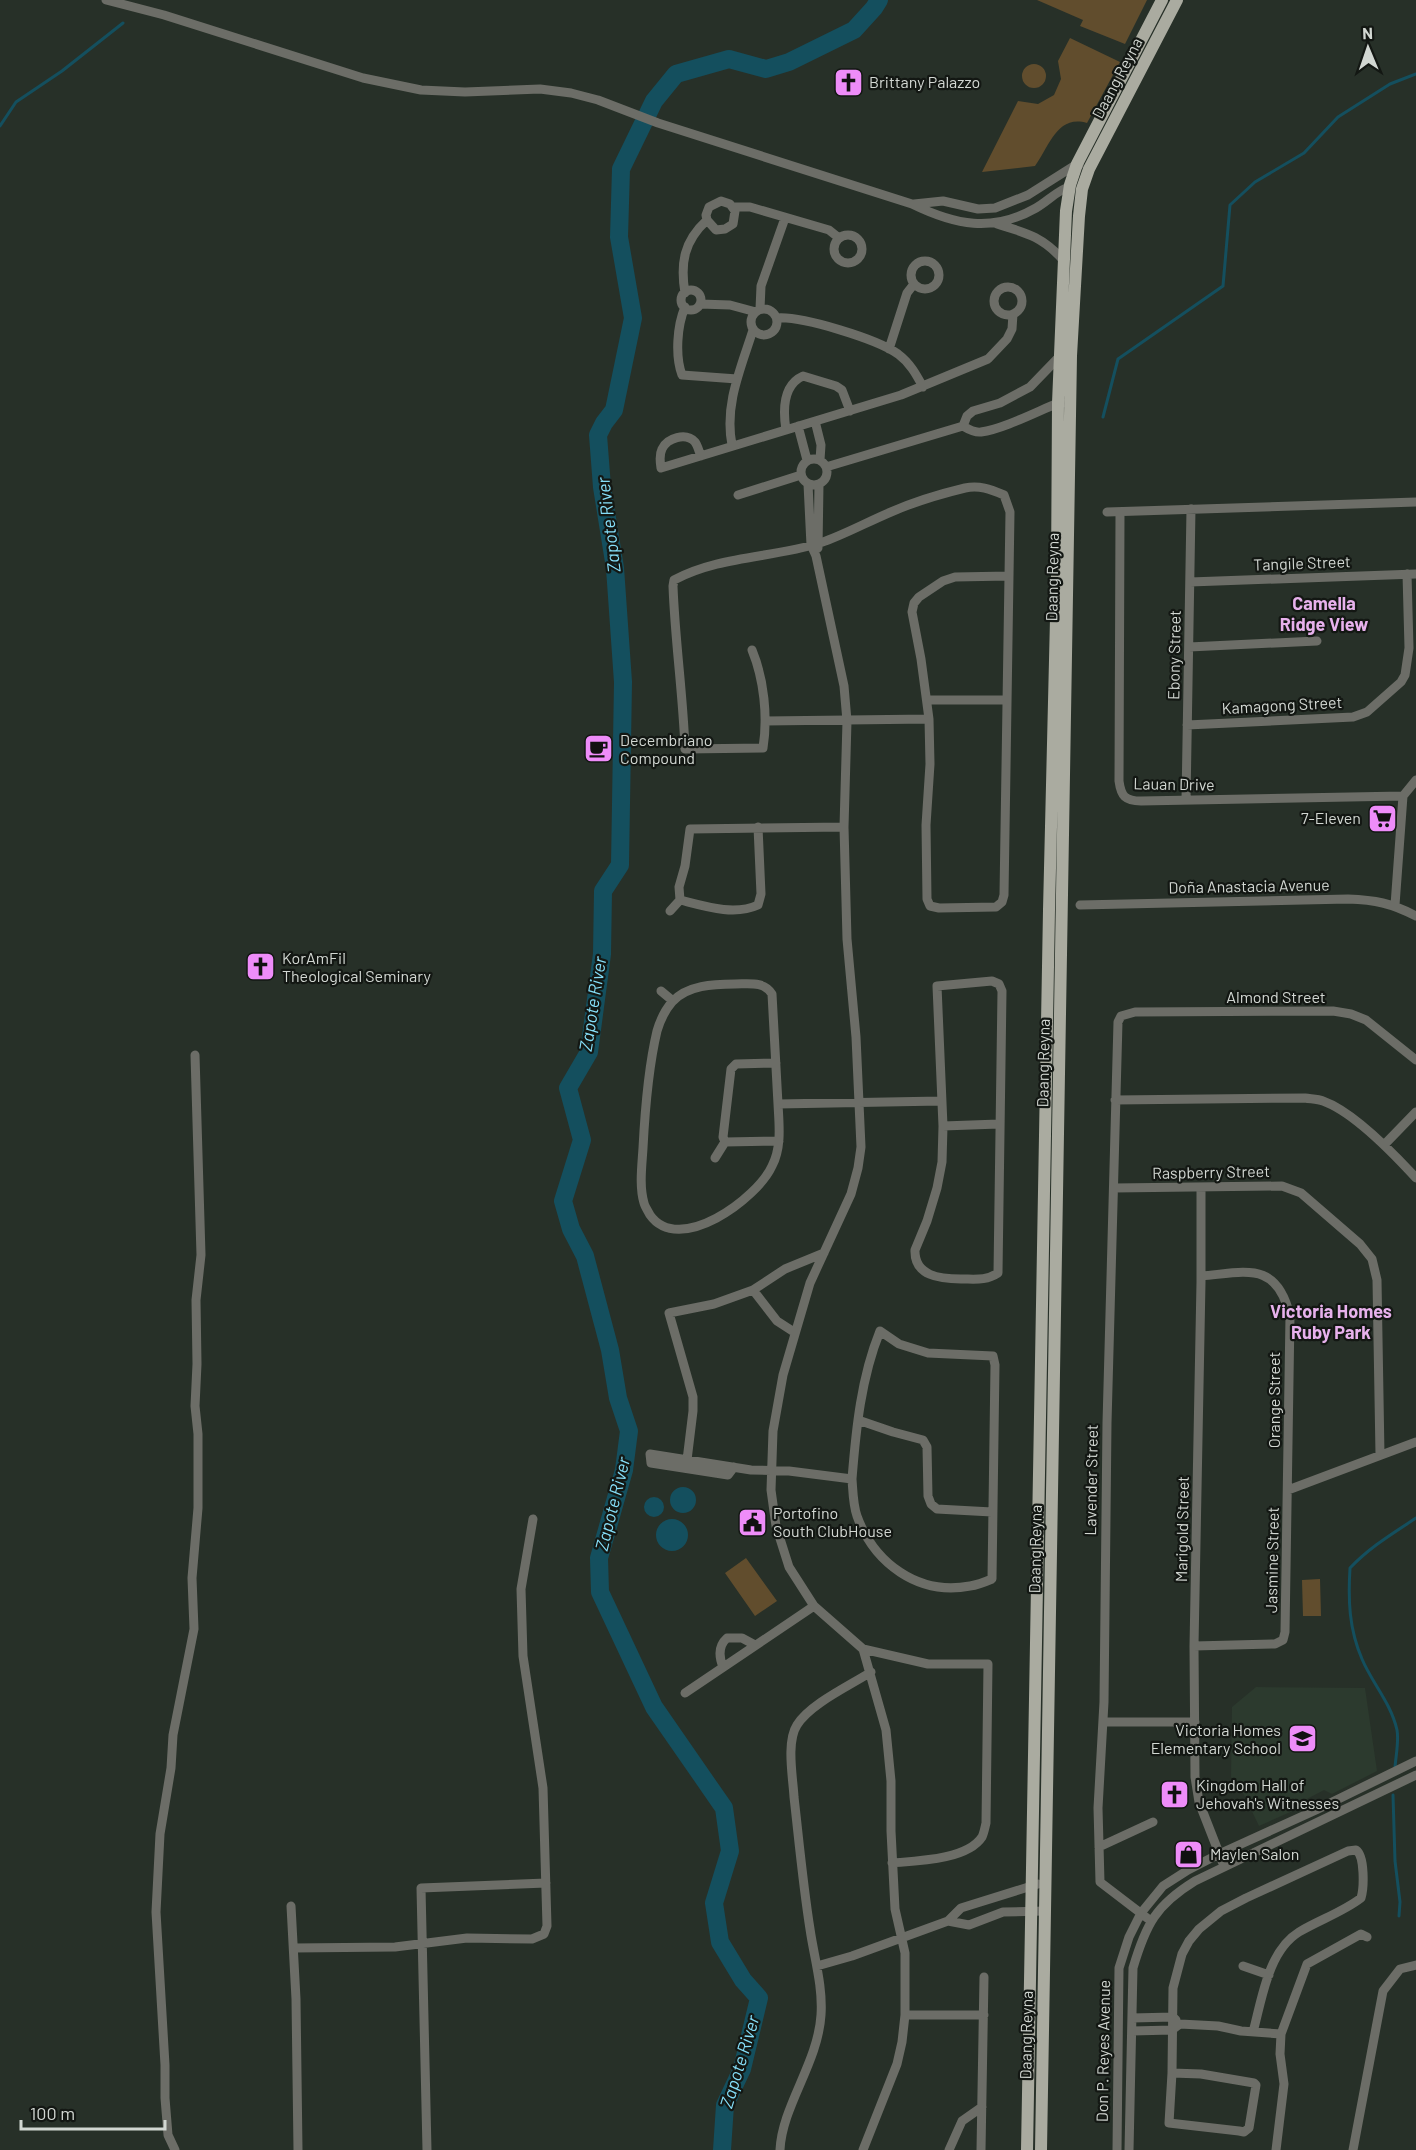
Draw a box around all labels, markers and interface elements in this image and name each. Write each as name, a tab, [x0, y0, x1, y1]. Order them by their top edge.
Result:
north arrow	[1338, 18, 1398, 78]
text: N	[1362, 23, 1373, 42]
street label: Daang Reyna	[1087, 34, 1146, 121]
church icon: Brittany Palazzo	[832, 66, 864, 98]
place label: Brittany Palazzo	[869, 72, 980, 91]
water label: Zapote River	[591, 476, 625, 574]
street label: Daang Reyna	[1041, 532, 1062, 622]
street label: Tangile Street	[1253, 551, 1351, 574]
district label: Camella Ridge View	[1280, 592, 1368, 635]
street label: Ebony Street	[1163, 610, 1184, 700]
street label: Kamagong Street	[1221, 692, 1343, 717]
place label: Decembriano Compound	[620, 730, 712, 767]
cafe icon: Decembriano Compound	[583, 733, 615, 765]
street label: Lauan Drive	[1133, 773, 1215, 794]
supermarket icon: 7-Eleven	[1366, 802, 1398, 834]
place label: 7-Eleven	[1301, 808, 1361, 827]
street label: Doña Anastacia Avenue	[1168, 875, 1330, 896]
place label: KorAmFil Theological Seminary	[282, 948, 432, 985]
church icon: KorAmFil Theological Seminary	[245, 951, 277, 983]
water label: Zapote River	[574, 954, 610, 1053]
street label: Almond Street	[1226, 987, 1326, 1006]
street label: Daang Reyna	[1032, 1018, 1053, 1108]
street label: Raspberry Street	[1152, 1161, 1270, 1182]
district label: Victoria Homes Ruby Park	[1270, 1300, 1392, 1343]
street label: Orange Street	[1264, 1352, 1283, 1448]
street label: Lavender Street	[1080, 1424, 1101, 1536]
water label: Zapote River	[590, 1454, 634, 1553]
street label: Marigold Street	[1171, 1476, 1192, 1582]
place label: Portofino South ClubHouse	[773, 1503, 892, 1540]
street label: Daang Reyna	[1024, 1504, 1045, 1594]
public building icon: Portofino South ClubHouse	[736, 1506, 768, 1538]
street label: Jasmine Street	[1261, 1507, 1282, 1613]
place label: Victoria Homes Elementary School	[1151, 1720, 1281, 1757]
school or university icon: Victoria Homes Elementary School	[1286, 1723, 1318, 1755]
place label: Kingdom Hall of Jehovah's Witnesses	[1196, 1775, 1339, 1812]
church icon: Kingdom Hall of Jehovah's Witnesses	[1159, 1778, 1191, 1810]
shop icon: Maylen Salon	[1173, 1838, 1205, 1870]
place label: Maylen Salon	[1210, 1844, 1299, 1863]
street label: Don P. Reyes Avenue	[1092, 1980, 1113, 2122]
street label: Daang Reyna	[1015, 1990, 1036, 2080]
water label: Zapote River	[715, 2012, 764, 2111]
scale bar	[21, 2093, 165, 2131]
text: 100 m	[30, 2102, 75, 2124]

